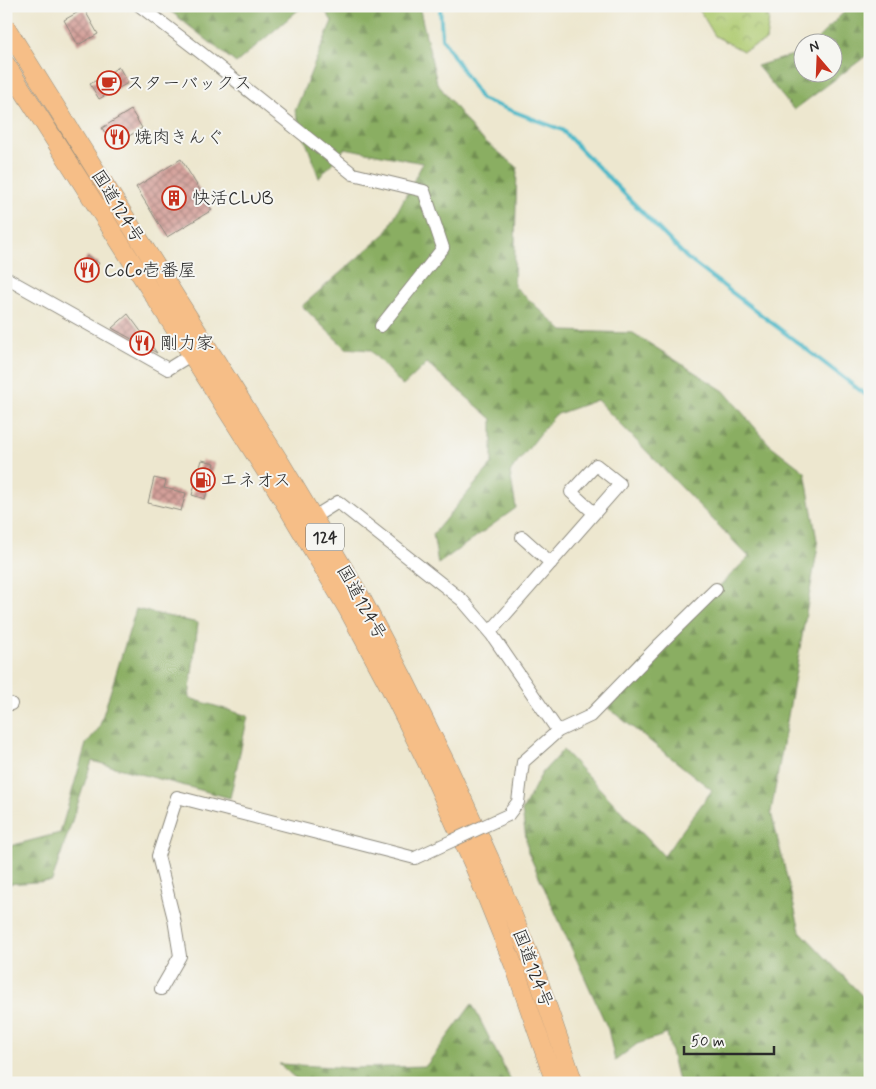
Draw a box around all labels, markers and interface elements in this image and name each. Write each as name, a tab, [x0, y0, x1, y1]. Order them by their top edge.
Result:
north arrow	[794, 32, 844, 82]
text: N	[807, 37, 821, 57]
cafe icon: スターバックス	[96, 70, 122, 96]
place label: スターバックス	[126, 72, 252, 96]
restaurant icon: 焼肉きんぐ	[104, 124, 130, 150]
place label: 焼肉きんぐ	[134, 126, 224, 150]
street label: 国道124号	[85, 165, 149, 248]
building icon: 快活CLUB	[161, 185, 187, 211]
place label: 快活CLUB	[192, 187, 274, 211]
restaurant icon: CoCo壱番屋	[74, 257, 100, 283]
place label: CoCo壱番屋	[104, 259, 196, 283]
restaurant icon: 剛力家	[129, 330, 155, 356]
place label: 剛力家	[160, 332, 214, 356]
fuel station icon: エネオス	[190, 467, 216, 493]
place label: エネオス	[220, 469, 291, 493]
road number: 124	[306, 524, 344, 550]
street label: 国道124号	[331, 561, 392, 644]
street label: 国道124号	[506, 926, 558, 1011]
scale bar	[684, 1024, 774, 1056]
text: 50 m	[691, 1032, 725, 1052]

